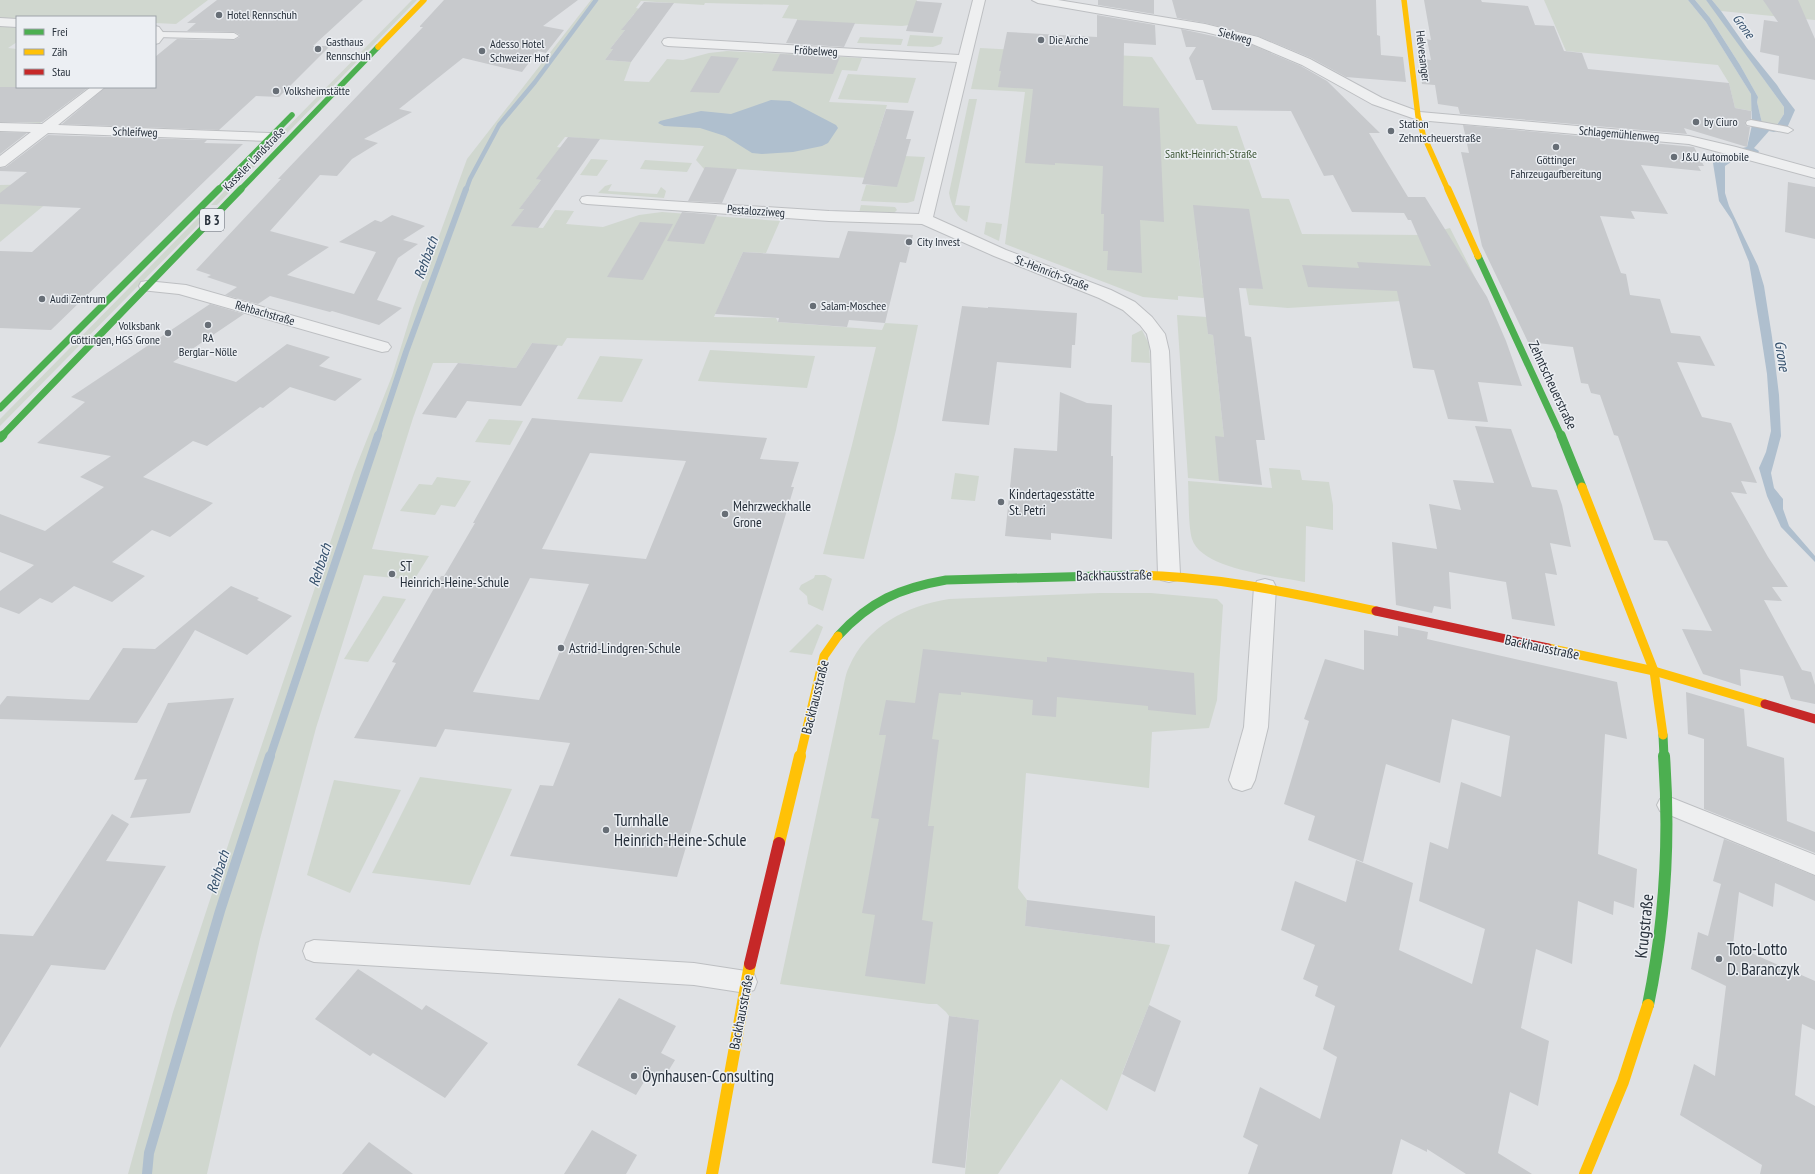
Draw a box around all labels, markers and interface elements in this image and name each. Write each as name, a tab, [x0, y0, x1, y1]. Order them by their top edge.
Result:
place label: Hotel Rennschuh	[227, 7, 297, 22]
marker: Hotel Rennschuh	[214, 10, 224, 20]
water label: Grone	[1729, 11, 1759, 43]
legend	[16, 16, 156, 88]
text: Frei	[52, 24, 68, 39]
street label: Siekweg	[1217, 24, 1254, 47]
street label: Helvesanger	[1413, 30, 1434, 83]
place label: Die Arche	[1049, 32, 1089, 47]
place label: Gasthaus Rennschuh	[326, 34, 371, 63]
marker: Die Arche	[1036, 35, 1046, 45]
place label: Adesso Hotel Schweizer Hof	[490, 36, 550, 65]
street label: Fröbelweg	[794, 42, 838, 59]
text: Zäh	[52, 44, 67, 59]
marker: Gasthaus Rennschuh	[313, 44, 323, 54]
marker: Adesso Hotel Schweizer Hof	[477, 46, 487, 56]
text: Stau	[52, 64, 70, 79]
place label: Volksheimstätte	[283, 83, 350, 98]
marker: Volksheimstätte	[271, 86, 281, 96]
place label: by Ciuro	[1704, 114, 1738, 129]
place label: Station Zehntscheuerstraße	[1399, 116, 1481, 145]
marker: by Ciuro	[1691, 117, 1701, 127]
street label: Schleifweg	[112, 123, 158, 140]
street label: Kasseler Landstraße	[219, 123, 288, 194]
street label: Schlagemühlenweg	[1578, 123, 1660, 144]
marker: Station Zehntscheuerstraße	[1386, 126, 1396, 136]
marker: Göttinger Fahrzeugaufbereitung	[1551, 142, 1561, 152]
park label: Sankt-Heinrich-Straße	[1165, 146, 1257, 161]
place label: J&U Automobile	[1681, 149, 1749, 164]
place label: Göttinger Fahrzeugaufbereitung	[1511, 152, 1601, 181]
marker: J&U Automobile	[1669, 152, 1679, 162]
street label: Pestalozziweg	[726, 201, 786, 220]
road number: B 3	[200, 209, 224, 231]
water label: Rehbach	[409, 233, 442, 282]
place label: City Invest	[917, 234, 961, 249]
marker: City Invest	[904, 237, 914, 247]
street label: St.-Heinrich-Straße	[1013, 251, 1091, 294]
place label: Audi Zentrum	[50, 291, 106, 306]
marker: Audi Zentrum	[37, 294, 47, 304]
street label: Rehbachstraße	[234, 297, 297, 328]
place label: Salam-Moschee	[821, 298, 886, 313]
marker: Salam-Moschee	[808, 301, 818, 311]
place label: Volksbank Göttingen, HGS Grone	[70, 318, 160, 347]
marker: RA Berglar–Nölle	[203, 320, 213, 330]
marker: Volksbank Göttingen, HGS Grone	[163, 328, 173, 338]
place label: RA Berglar–Nölle	[179, 330, 237, 359]
street label: Zehntscheuerstraße	[1525, 338, 1581, 432]
water label: Grone	[1771, 339, 1794, 373]
place label: Kindertagesstätte St. Petri	[1009, 485, 1095, 519]
place label: Mehrzweckhalle Grone	[733, 497, 811, 531]
marker: Kindertagesstätte St. Petri	[996, 497, 1006, 507]
marker: Mehrzweckhalle Grone	[720, 509, 730, 519]
water label: Rehbach	[304, 540, 336, 589]
place label: ST Heinrich-Heine-Schule	[400, 557, 509, 591]
street label: Backhausstraße	[1076, 565, 1152, 585]
marker: ST Heinrich-Heine-Schule	[387, 569, 397, 579]
street label: Backhausstraße	[1503, 630, 1581, 664]
place label: Astrid-Lindgren-Schule	[569, 639, 681, 657]
marker: Astrid-Lindgren-Schule	[556, 643, 566, 653]
street label: Backhausstraße	[797, 658, 833, 736]
place label: Turnhalle Heinrich-Heine-Schule	[614, 809, 747, 851]
marker: Turnhalle Heinrich-Heine-Schule	[601, 825, 611, 835]
water label: Rehbach	[202, 847, 234, 896]
street label: Krugstraße	[1630, 893, 1658, 959]
place label: Toto-Lotto D. Baranczyk	[1727, 938, 1800, 980]
marker: Toto-Lotto D. Baranczyk	[1714, 954, 1724, 964]
street label: Backhausstraße	[725, 973, 757, 1051]
place label: Öynhausen-Consulting	[642, 1065, 774, 1087]
marker: Öynhausen-Consulting	[629, 1071, 639, 1081]

